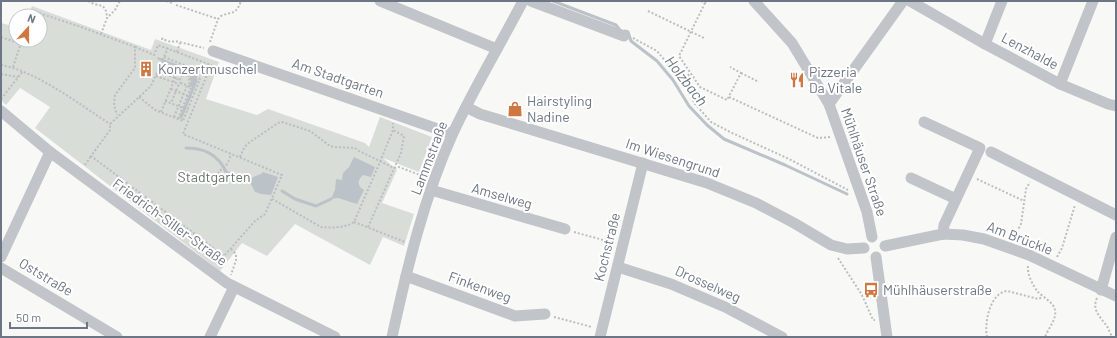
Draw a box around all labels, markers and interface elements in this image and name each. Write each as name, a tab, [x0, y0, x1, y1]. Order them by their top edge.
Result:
north arrow	[8, 8, 48, 48]
text: N	[26, 11, 38, 26]
street label: Lenzhalde	[999, 28, 1062, 73]
water label: Holzbach	[662, 52, 712, 109]
street label: Am Stadtgarten	[290, 54, 386, 101]
building icon: Konzertmuschel	[137, 60, 155, 78]
place label: Konzertmuschel	[158, 60, 257, 77]
place label: Pizzeria Da Vitale	[809, 63, 862, 96]
restaurant icon: Pizzeria Da Vitale	[788, 71, 806, 89]
place label: Hairstyling Nadine	[527, 92, 592, 125]
shop icon: Hairstyling Nadine	[506, 100, 524, 118]
street label: Mühlhäuser Straße	[838, 105, 891, 218]
street label: Lammstraße	[407, 119, 450, 197]
street label: Im Wiesengrund	[624, 134, 722, 181]
park label: Stadtgarten	[178, 168, 250, 185]
street label: Friedrich-Siller-Straße	[110, 174, 231, 269]
street label: Amselweg	[470, 179, 534, 212]
street label: Kochstraße	[590, 211, 623, 283]
street label: Am Brückle	[985, 217, 1056, 258]
street label: Oststraße	[16, 254, 76, 299]
street label: Drosselweg	[673, 262, 744, 306]
street label: Finkenweg	[446, 267, 514, 306]
bus stop icon: Mühlhäuserstraße	[862, 281, 880, 299]
place label: Mühlhäuserstraße	[883, 281, 992, 298]
scale bar	[10, 304, 87, 330]
text: 50 m	[16, 310, 41, 324]

